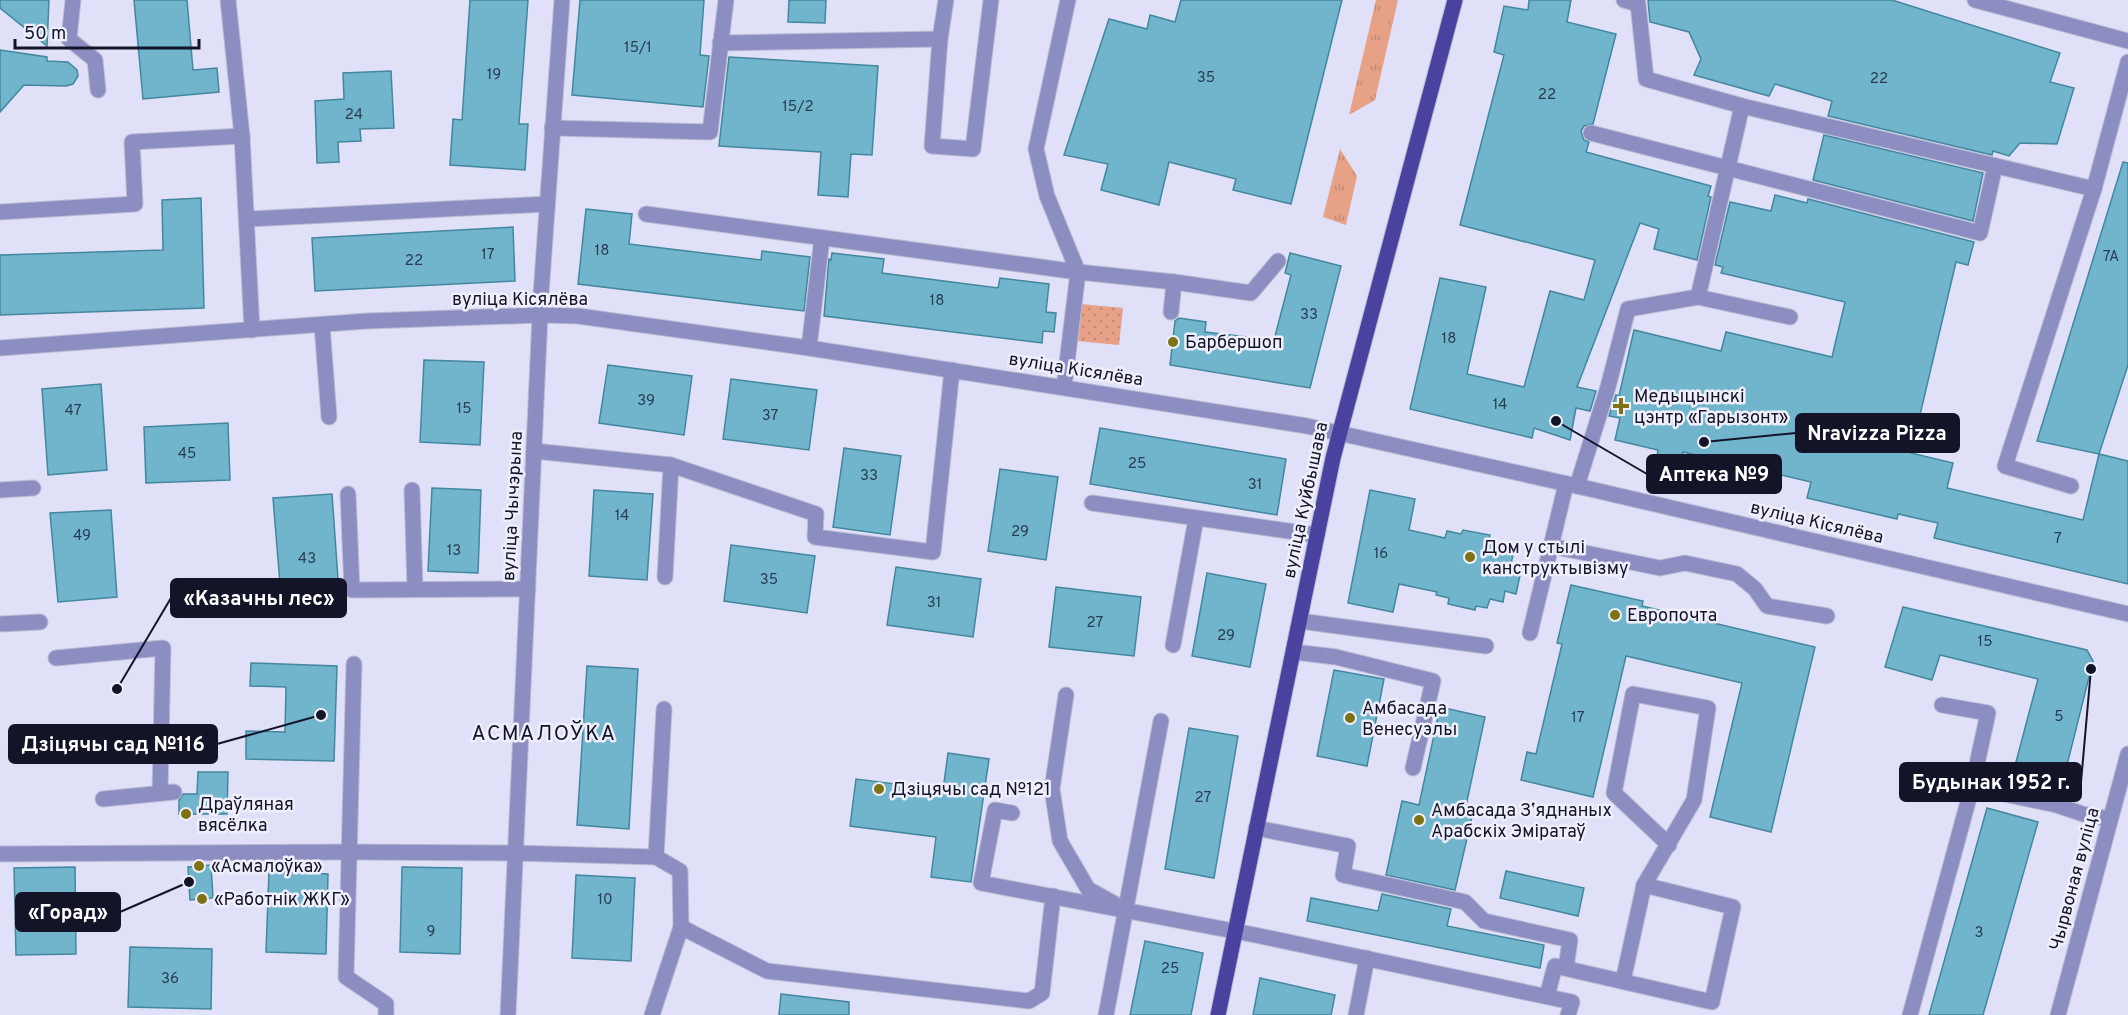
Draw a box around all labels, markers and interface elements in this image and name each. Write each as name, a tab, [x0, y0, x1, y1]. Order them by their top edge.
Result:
scale bar	[15, 12, 200, 50]
text: 50 m	[24, 23, 66, 46]
house number: 15/1	[624, 39, 652, 58]
house number: 19	[487, 66, 501, 85]
house number: 35	[1197, 69, 1215, 88]
house number: 22	[1870, 70, 1888, 89]
house number: 22	[1538, 86, 1556, 105]
house number: 15/2	[782, 98, 814, 117]
house number: 24	[345, 106, 363, 125]
house number: 18	[595, 242, 609, 261]
house number: 17	[481, 246, 495, 265]
house number: 7А	[2103, 248, 2119, 267]
house number: 22	[405, 252, 423, 271]
street label: вуліца Кісялёва	[452, 289, 588, 312]
house number: 18	[930, 292, 944, 311]
house number: 33	[1300, 306, 1318, 325]
house number: 18	[1442, 330, 1456, 349]
place label: Барбершоп	[1185, 332, 1282, 355]
marker: Барбершоп	[1166, 335, 1180, 349]
street label: вуліца Кісялёва	[1007, 348, 1145, 392]
place label: Медыцынскі цэнтр «Гарызонт»	[1634, 386, 1788, 430]
house number: 39	[637, 392, 655, 411]
house number: 14	[1493, 396, 1507, 415]
marker: Медыцынскі цэнтр «Гарызонт»	[1612, 397, 1630, 415]
house number: 15	[457, 400, 471, 419]
house number: 47	[65, 402, 82, 421]
house number: 37	[762, 407, 779, 426]
callout: Nravizza Pizza	[1796, 414, 1959, 452]
street label: вуліца Куйбышава	[1279, 420, 1334, 581]
text: Nravizza Pizza	[1807, 422, 1947, 448]
street label: вуліца Чычэрына	[498, 430, 529, 582]
house number: 45	[178, 445, 196, 464]
house number: 25	[1128, 455, 1146, 474]
callout: Аптека №9	[1647, 455, 1781, 493]
text: Аптека №9	[1659, 463, 1769, 489]
house number: 33	[860, 467, 878, 486]
house number: 31	[1248, 476, 1262, 495]
street label: вуліца Кісялёва	[1748, 497, 1886, 550]
house number: 14	[615, 507, 629, 526]
house number: 29	[1011, 523, 1029, 542]
house number: 49	[73, 527, 91, 546]
house number: 7	[2054, 530, 2062, 549]
place label: Дом у стылі канструктывізму	[1482, 537, 1629, 581]
house number: 13	[447, 542, 461, 561]
house number: 16	[1374, 545, 1388, 564]
house number: 43	[298, 550, 316, 569]
marker: Дом у стылі канструктывізму	[1463, 550, 1477, 564]
house number: 35	[760, 571, 778, 590]
callout: «Казачны лес»	[171, 579, 346, 617]
text: «Казачны лес»	[184, 587, 334, 613]
house number: 31	[927, 594, 941, 613]
place label: Европочта	[1627, 605, 1717, 628]
marker: Европочта	[1608, 608, 1622, 622]
house number: 27	[1087, 614, 1104, 633]
house number: 29	[1217, 627, 1235, 646]
house number: 15	[1978, 633, 1992, 652]
place label: Амбасада Венесуэлы	[1362, 698, 1457, 742]
house number: 5	[2054, 708, 2064, 727]
house number: 17	[1571, 709, 1585, 728]
marker: Амбасада Венесуэлы	[1343, 711, 1357, 725]
district label: АСМАЛОЎКА	[471, 720, 617, 748]
callout: Дзіцячы сад №116	[9, 725, 217, 763]
text: Дзіцячы сад №116	[21, 733, 205, 759]
callout: Будынак 1952 г.	[1900, 763, 2081, 801]
text: Будынак 1952 г.	[1912, 771, 2070, 797]
place label: Дзіцячы сад №121	[891, 779, 1051, 802]
marker: Дзіцячы сад №121	[872, 782, 886, 796]
house number: 27	[1195, 789, 1212, 808]
place label: Драўляная вясёлка	[198, 794, 294, 838]
place label: Амбасада Зʼяднаных Арабскіх Эміратаў	[1431, 800, 1612, 844]
street label: Чырвоная вуліца	[2045, 805, 2106, 953]
marker: Драўляная вясёлка	[179, 807, 193, 821]
marker: Амбасада Зʼяднаных Арабскіх Эміратаў	[1412, 813, 1426, 827]
place label: «Асмалоўка»	[211, 856, 323, 879]
marker: «Асмалоўка»	[192, 859, 206, 873]
place label: «Работнік ЖКГ»	[214, 889, 350, 912]
house number: 10	[597, 891, 613, 910]
marker: «Работнік ЖКГ»	[195, 892, 209, 906]
callout: «Горад»	[16, 893, 120, 931]
text: «Горад»	[28, 901, 108, 927]
house number: 9	[427, 923, 435, 942]
house number: 3	[1974, 924, 1984, 943]
house number: 25	[1161, 960, 1179, 979]
house number: 36	[161, 970, 179, 989]

